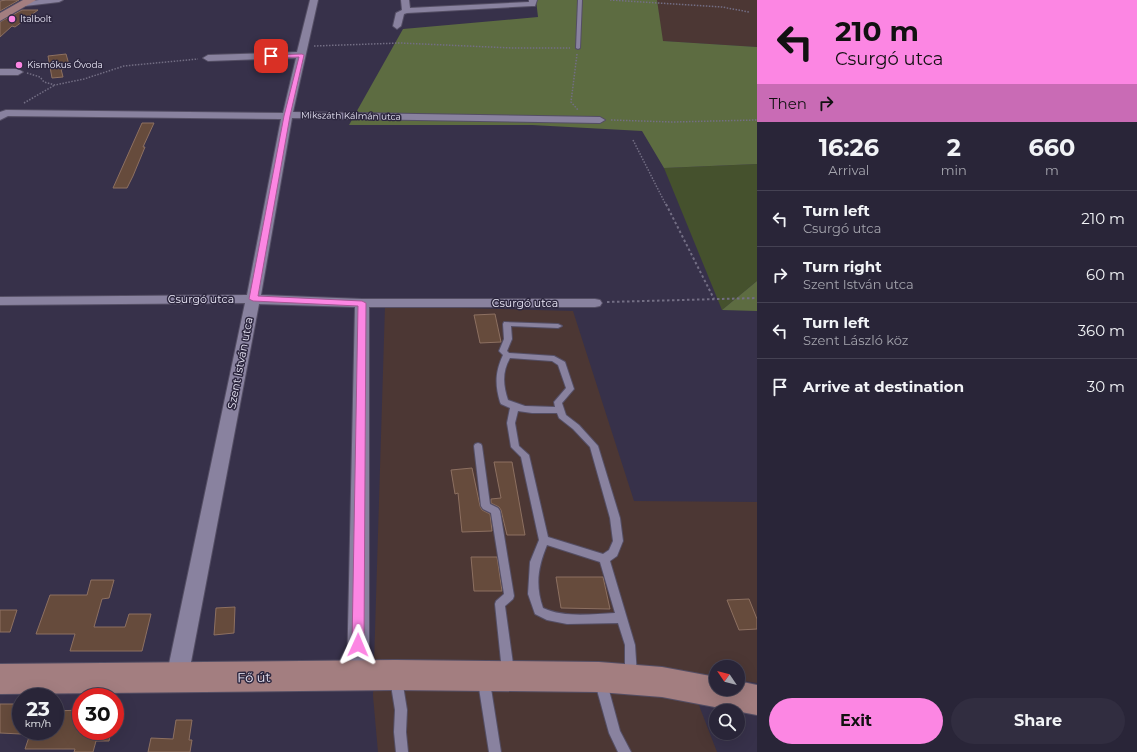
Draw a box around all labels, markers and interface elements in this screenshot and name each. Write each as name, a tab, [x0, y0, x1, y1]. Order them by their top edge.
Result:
place label: Italbolt	[20, 13, 52, 24]
marker: Italbolt	[7, 14, 17, 24]
text: 210 m	[835, 14, 919, 48]
icon: left	[769, 16, 821, 68]
pin	[254, 39, 288, 73]
icon: arrive	[260, 45, 282, 67]
text: Csurgó utca	[835, 48, 943, 70]
place label: Kismókus Óvoda	[27, 59, 103, 70]
marker: Kismókus Óvoda	[14, 60, 24, 70]
icon: right	[815, 92, 837, 114]
text: Then	[769, 94, 807, 113]
street label: Mikszáth Kálmán utca	[301, 109, 401, 122]
text: 16:26	[819, 133, 879, 162]
text: 2	[947, 133, 961, 162]
text: 660	[1028, 133, 1075, 162]
text: Arrival	[828, 162, 869, 178]
text: min	[941, 162, 967, 178]
text: m	[1045, 162, 1059, 178]
text: Turn left	[803, 201, 870, 220]
icon: left	[769, 208, 791, 230]
text: 210 m	[1081, 209, 1125, 228]
text: Csurgó utca	[803, 220, 881, 236]
text: Turn right	[803, 257, 882, 276]
icon: right	[769, 264, 791, 286]
text: 60 m	[1086, 265, 1125, 284]
text: Szent István utca	[803, 276, 914, 292]
street label: Csurgó utca	[168, 292, 234, 306]
street label: Csurgó utca	[492, 296, 558, 310]
text: Turn left	[803, 313, 870, 332]
street label: Szent István utca	[224, 316, 256, 410]
icon: left	[769, 320, 791, 342]
text: 360 m	[1078, 321, 1125, 340]
text: Szent László köz	[803, 332, 908, 348]
icon: arrive	[769, 376, 791, 398]
text: Arrive at destination	[803, 377, 964, 396]
text: 30 m	[1087, 377, 1125, 396]
position arrow	[337, 624, 379, 666]
north arrow	[709, 660, 745, 696]
map controls	[709, 660, 745, 740]
street label: Fő út	[237, 669, 271, 685]
speed limit sign: 30	[72, 688, 124, 740]
text: 23	[26, 697, 50, 721]
button: Exit	[769, 698, 943, 744]
button: Share	[951, 698, 1125, 744]
button: search	[709, 704, 745, 740]
text: km/h	[25, 717, 51, 730]

